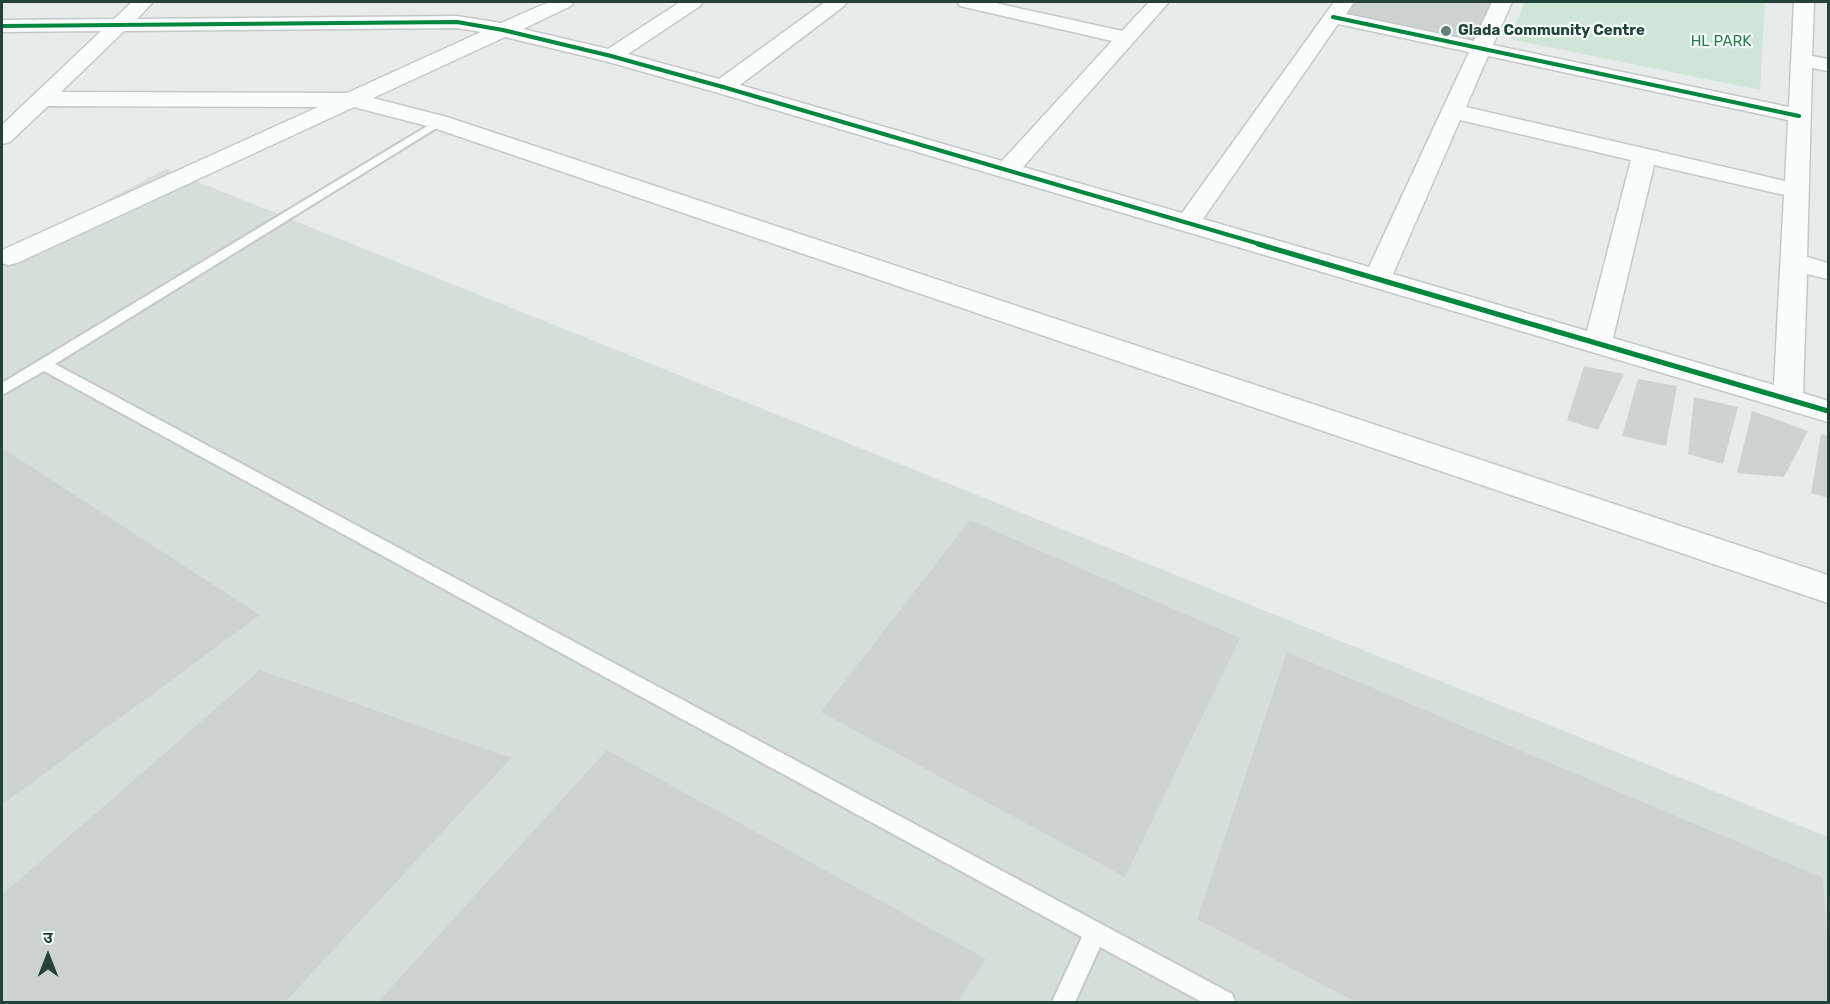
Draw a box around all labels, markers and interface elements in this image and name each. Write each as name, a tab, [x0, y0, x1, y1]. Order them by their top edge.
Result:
place label: Glada Community Centre	[1458, 22, 1645, 40]
marker: Glada Community Centre	[1439, 24, 1453, 38]
park label: HL PARK	[1691, 33, 1751, 51]
north arrow	[18, 926, 78, 986]
text: उ	[43, 928, 53, 947]

